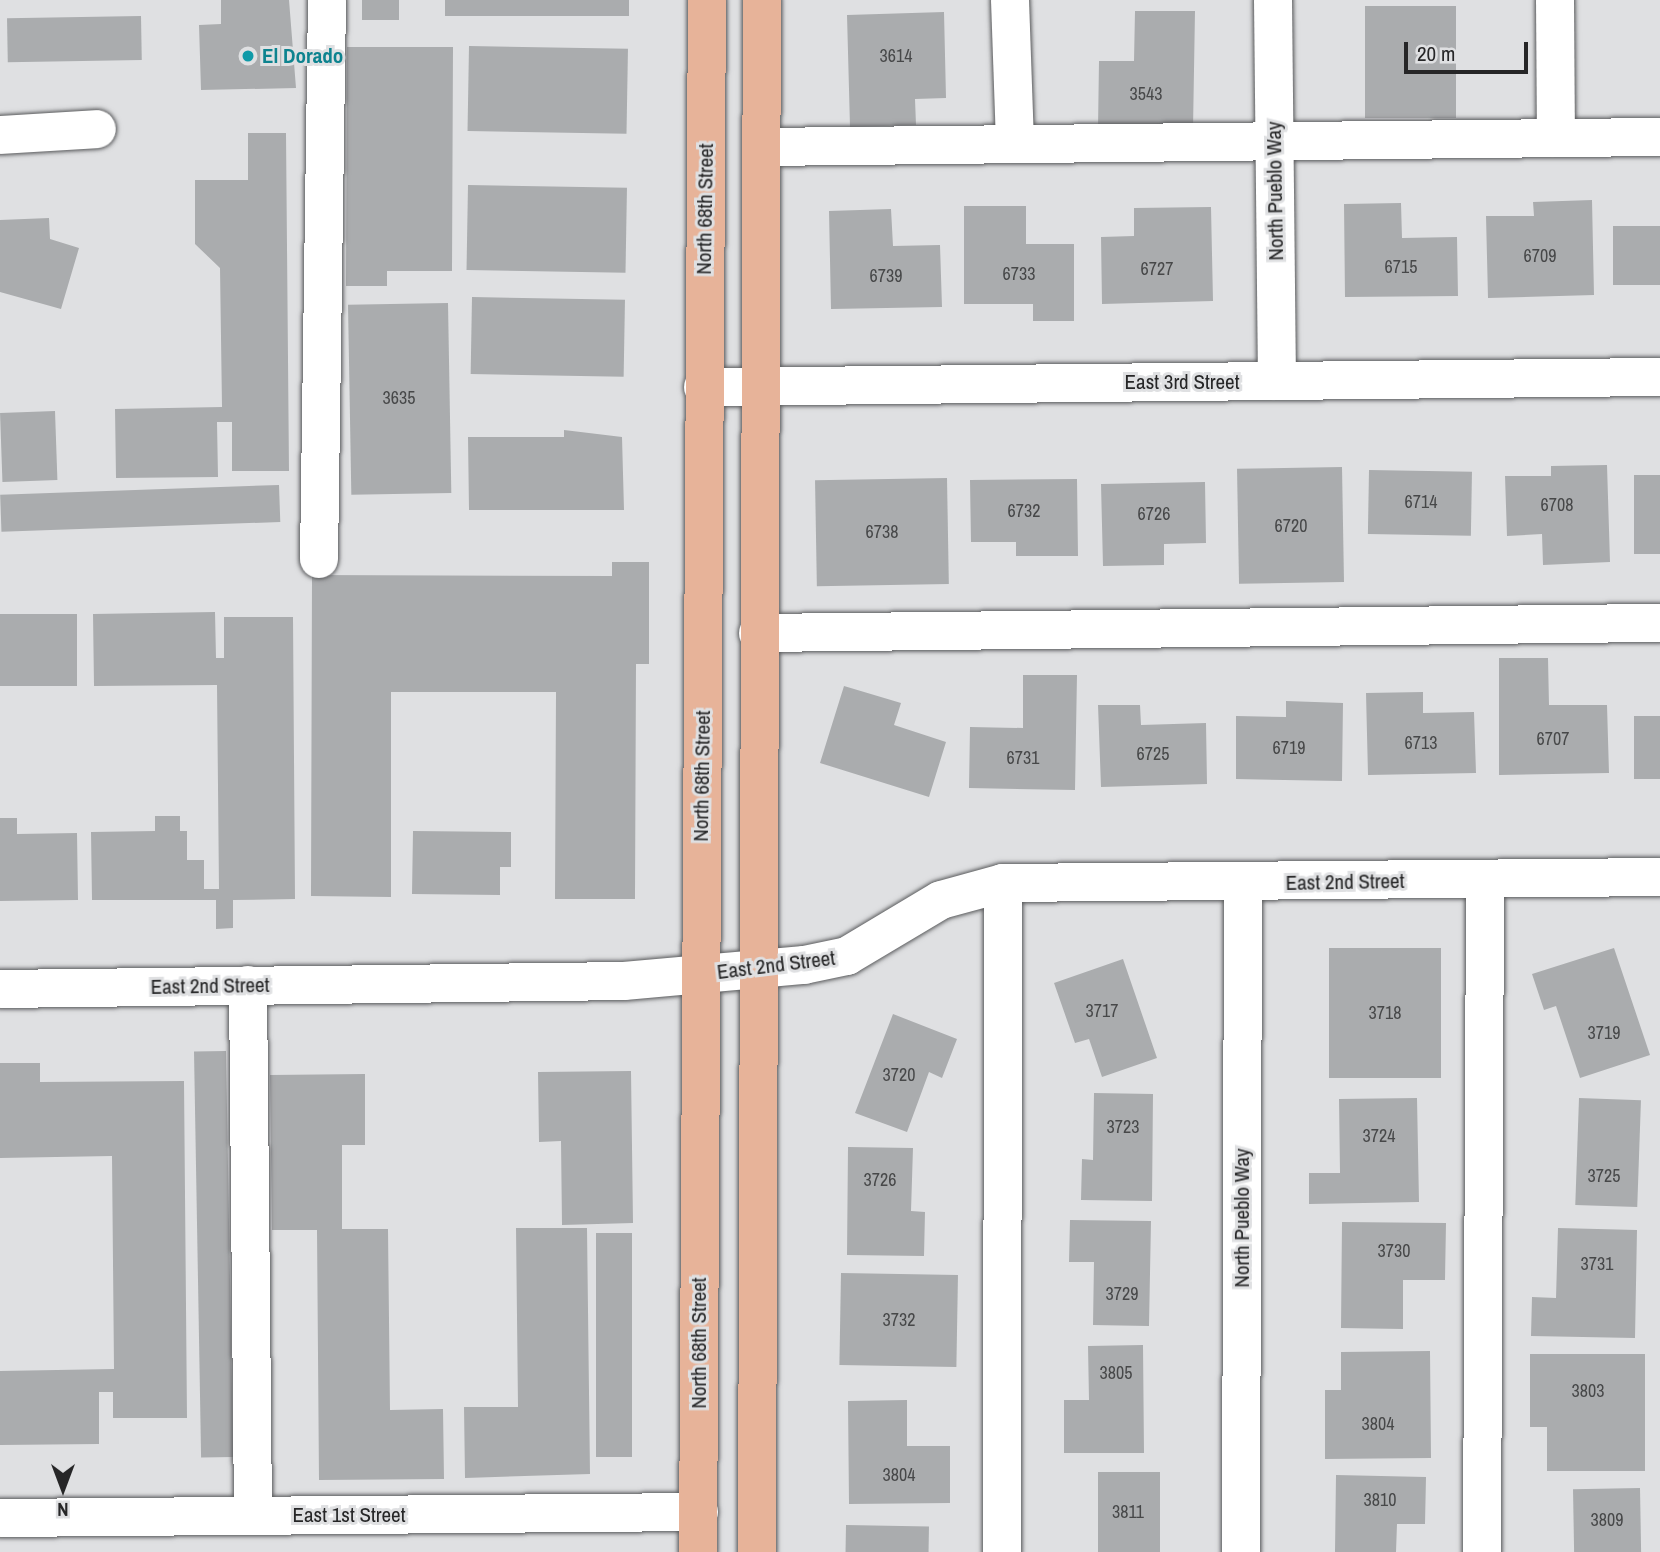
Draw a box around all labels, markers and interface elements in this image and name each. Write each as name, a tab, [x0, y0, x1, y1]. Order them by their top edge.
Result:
scale bar	[1408, 28, 1532, 72]
text: 20 m	[1417, 39, 1455, 68]
place label: El Dorado	[262, 43, 343, 69]
house number: 3614	[880, 45, 912, 67]
marker: El Dorado	[240, 48, 256, 64]
house number: 3543	[1130, 83, 1162, 105]
street label: North Pueblo Way	[1261, 121, 1289, 261]
street label: North 68th Street	[691, 143, 719, 275]
house number: 6709	[1524, 245, 1556, 267]
house number: 6715	[1385, 256, 1417, 278]
house number: 6727	[1141, 258, 1173, 280]
house number: 6733	[1003, 263, 1035, 285]
house number: 6739	[870, 265, 902, 287]
street label: East 3rd Street	[1125, 369, 1239, 395]
house number: 3635	[383, 387, 415, 409]
house number: 6714	[1405, 491, 1437, 513]
house number: 6708	[1541, 494, 1573, 516]
house number: 6732	[1008, 500, 1040, 522]
house number: 6726	[1138, 503, 1170, 525]
house number: 6720	[1275, 515, 1307, 537]
house number: 6738	[866, 521, 898, 543]
street label: North 68th Street	[688, 710, 716, 842]
house number: 6707	[1537, 728, 1569, 750]
house number: 6713	[1405, 732, 1437, 754]
house number: 6719	[1273, 737, 1305, 759]
house number: 6725	[1137, 743, 1169, 765]
house number: 6731	[1007, 747, 1039, 769]
street label: East 2nd Street	[1285, 868, 1405, 896]
street label: East 2nd Street	[716, 945, 836, 985]
street label: East 2nd Street	[150, 972, 270, 1000]
house number: 3717	[1086, 1000, 1118, 1022]
house number: 3718	[1369, 1002, 1401, 1024]
house number: 3719	[1588, 1022, 1620, 1044]
house number: 3720	[883, 1064, 915, 1086]
house number: 3723	[1107, 1116, 1139, 1138]
house number: 3724	[1363, 1125, 1395, 1147]
street label: North Pueblo Way	[1229, 1148, 1255, 1288]
house number: 3725	[1588, 1165, 1620, 1187]
house number: 3726	[864, 1169, 896, 1191]
house number: 3730	[1378, 1240, 1410, 1262]
house number: 3731	[1581, 1253, 1613, 1275]
street label: North 68th Street	[686, 1277, 712, 1409]
house number: 3729	[1106, 1283, 1138, 1305]
house number: 3732	[883, 1309, 915, 1331]
house number: 3805	[1100, 1362, 1132, 1384]
house number: 3803	[1572, 1380, 1604, 1402]
house number: 3804	[1362, 1413, 1394, 1435]
north arrow	[28, 1454, 98, 1524]
house number: 3804	[883, 1464, 915, 1486]
house number: 3810	[1364, 1489, 1396, 1511]
text: N	[57, 1497, 69, 1523]
house number: 3811	[1112, 1501, 1144, 1523]
street label: East 1st Street	[293, 1502, 405, 1528]
house number: 3809	[1591, 1509, 1623, 1531]

